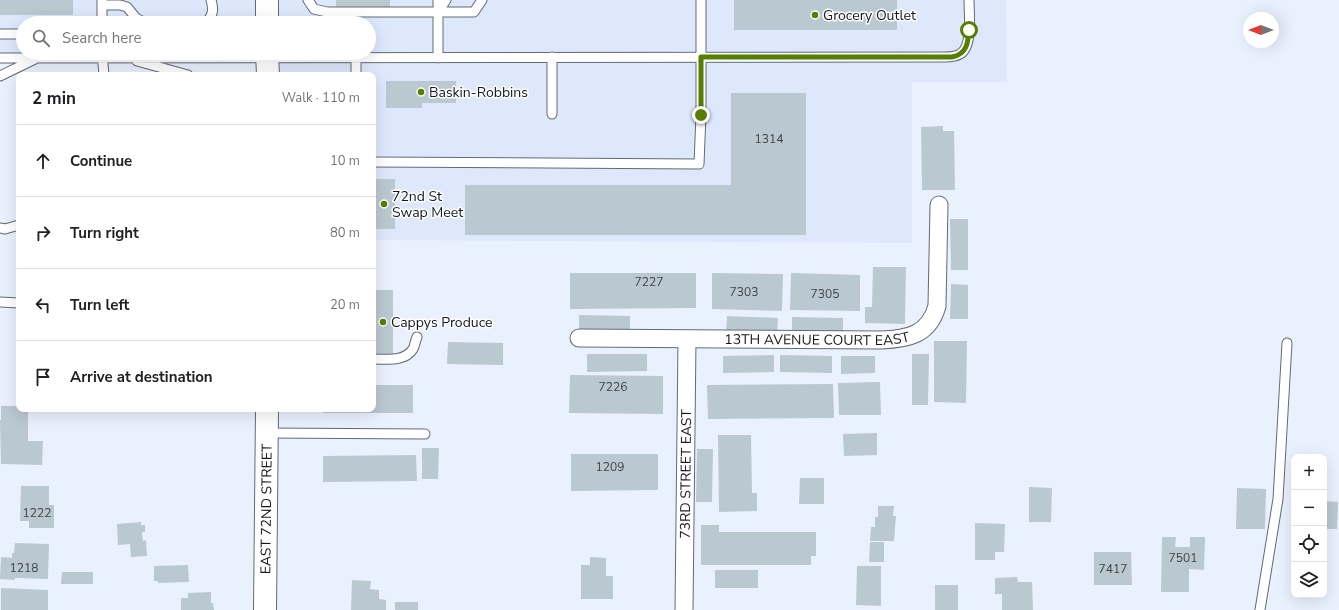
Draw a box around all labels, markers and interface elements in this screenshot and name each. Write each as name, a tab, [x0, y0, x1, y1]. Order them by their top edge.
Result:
place label: Grocery Outlet	[823, 6, 916, 25]
marker: Grocery Outlet	[810, 10, 820, 20]
north arrow	[1243, 12, 1279, 48]
search box	[16, 16, 376, 60]
route start	[960, 21, 978, 39]
icon: search	[30, 27, 52, 49]
text: Search here	[62, 28, 142, 48]
place label: Baskin-Robbins	[429, 83, 528, 102]
text: 2 min	[32, 87, 76, 110]
marker: Baskin-Robbins	[416, 87, 426, 97]
text: Walk · 110 m	[282, 89, 360, 107]
route end	[692, 106, 710, 124]
house number: 1314	[755, 131, 783, 147]
icon: ahead	[32, 150, 54, 172]
text: Continue	[70, 151, 132, 171]
text: 10 m	[330, 152, 360, 170]
place label: 72nd St Swap Meet	[392, 187, 463, 222]
marker: 72nd St Swap Meet	[379, 199, 389, 209]
icon: right	[32, 222, 54, 244]
text: Turn right	[70, 223, 139, 243]
text: 80 m	[330, 224, 360, 242]
house number: 7227	[635, 274, 663, 290]
house number: 7303	[730, 284, 758, 300]
house number: 7305	[811, 286, 839, 302]
icon: left	[32, 294, 54, 316]
text: Turn left	[70, 295, 129, 315]
text: 20 m	[330, 296, 360, 314]
place label: Cappys Produce	[391, 313, 492, 332]
marker: Cappys Produce	[378, 317, 388, 327]
street label: 13TH AVENUE COURT EAST	[724, 327, 912, 350]
icon: arrive	[32, 366, 54, 388]
text: Arrive at destination	[70, 367, 213, 387]
house number: 7226	[599, 379, 627, 395]
street label: 73RD STREET EAST	[676, 409, 696, 539]
street label: EAST 72ND STREET	[256, 443, 277, 574]
map controls	[1291, 454, 1327, 598]
button: +	[1291, 454, 1327, 490]
house number: 1209	[596, 459, 624, 475]
button: −	[1291, 490, 1327, 526]
house number: 1222	[23, 505, 51, 521]
button: locate	[1291, 526, 1327, 562]
house number: 7501	[1169, 550, 1197, 566]
house number: 1218	[10, 560, 38, 576]
house number: 7417	[1099, 561, 1127, 577]
button: layers	[1291, 562, 1327, 598]

